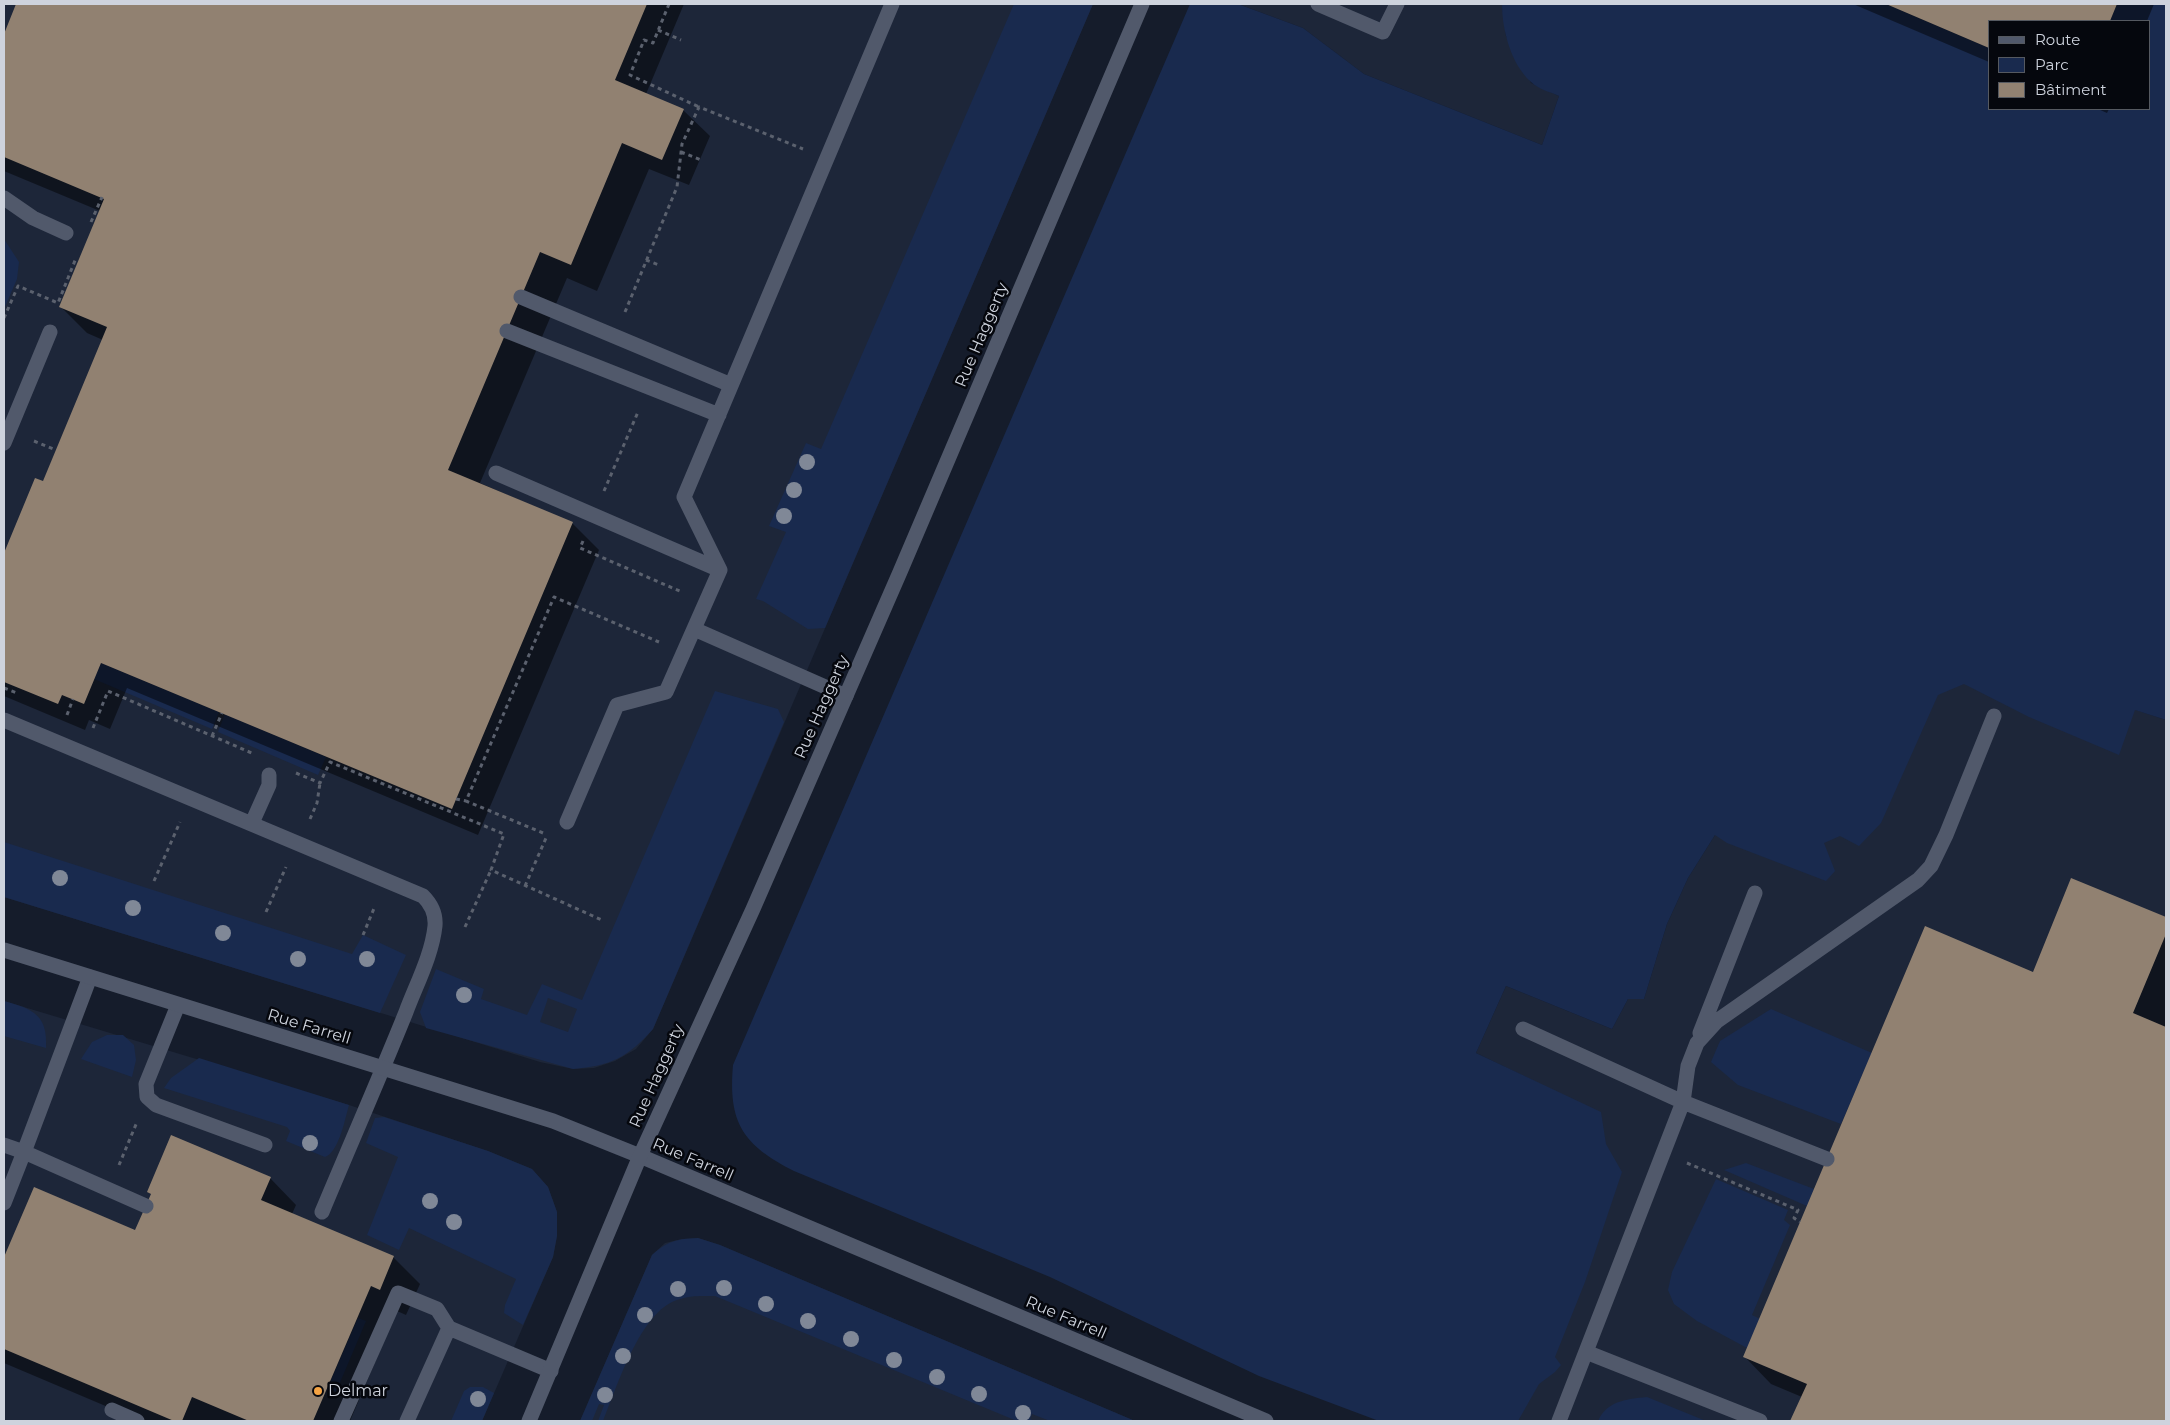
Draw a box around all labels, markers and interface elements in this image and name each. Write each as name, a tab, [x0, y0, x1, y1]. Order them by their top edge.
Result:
legend	[1988, 20, 2150, 110]
text: Route	[2035, 30, 2080, 49]
text: Parc	[2035, 55, 2069, 74]
text: Bâtiment	[2035, 80, 2107, 99]
street label: Rue Haggerty	[951, 280, 1013, 390]
street label: Rue Haggerty	[791, 652, 853, 762]
street label: Rue Farrell	[265, 1005, 353, 1049]
street label: Rue Haggerty	[626, 1021, 688, 1131]
street label: Rue Farrell	[650, 1134, 736, 1186]
street label: Rue Farrell	[1023, 1292, 1109, 1344]
place label: Delmar	[328, 1381, 388, 1401]
marker: Delmar	[312, 1385, 324, 1397]

